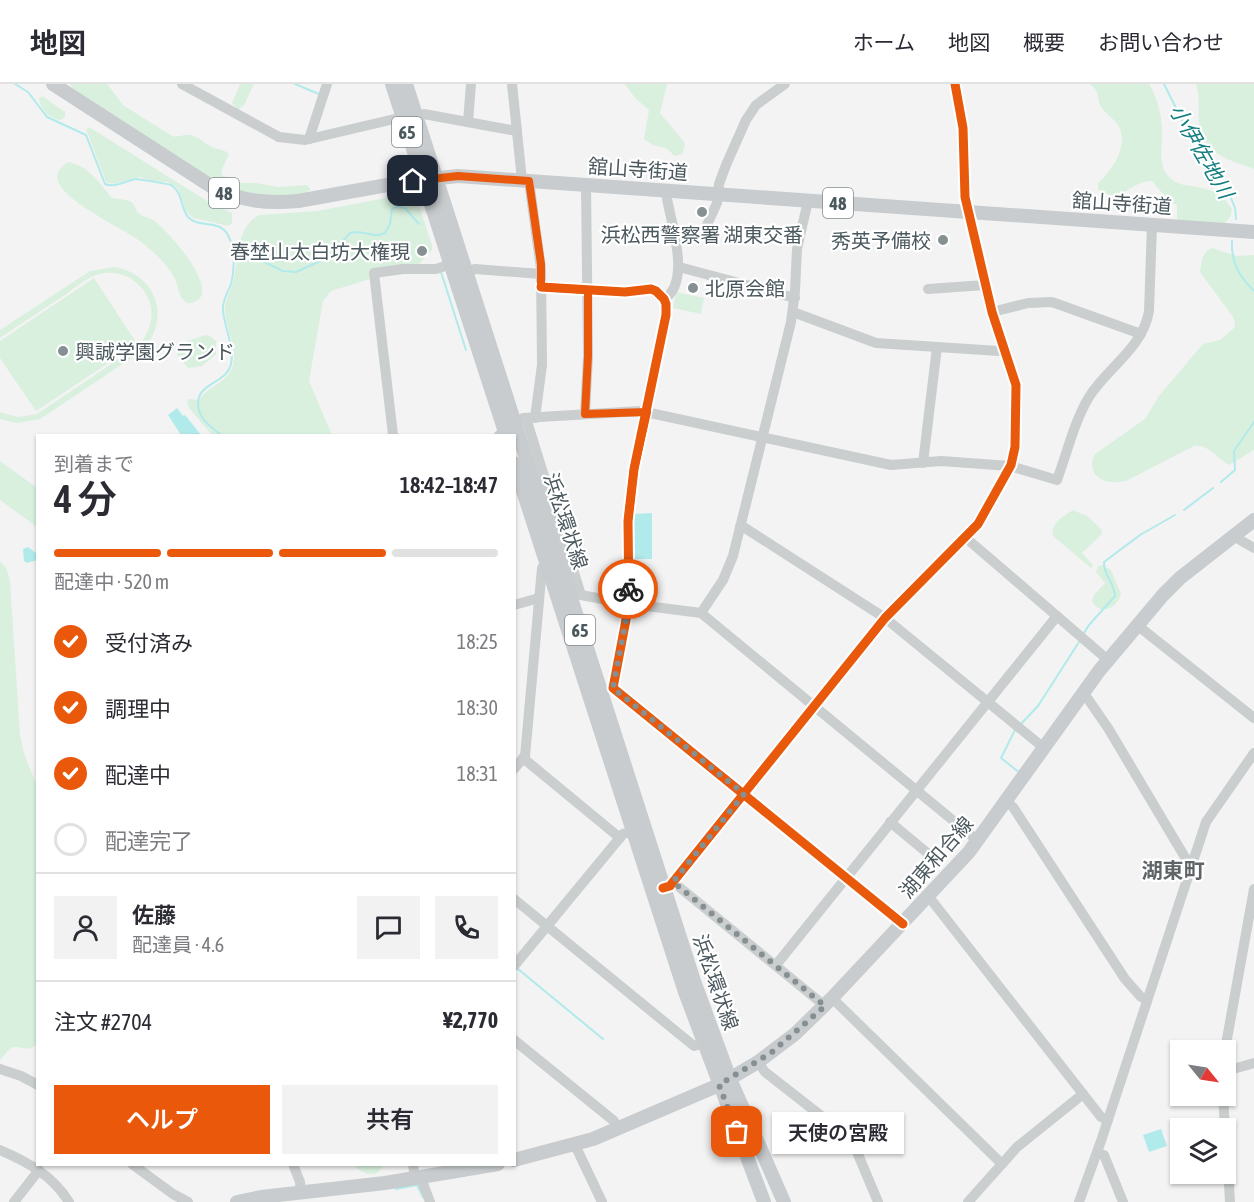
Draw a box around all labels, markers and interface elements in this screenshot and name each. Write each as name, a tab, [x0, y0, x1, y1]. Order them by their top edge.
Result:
text: 地図	[30, 27, 86, 59]
text: ホーム	[853, 30, 915, 54]
text: 地図	[948, 30, 990, 54]
text: 概要	[1023, 30, 1065, 54]
text: お問い合わせ	[1098, 30, 1224, 54]
water label: 小伊佐地川	[1165, 100, 1240, 204]
road number: 65	[392, 117, 422, 147]
street label: 舘山寺街道	[587, 154, 689, 184]
pin	[387, 155, 438, 206]
icon: home	[396, 164, 429, 197]
road number: 48	[209, 178, 239, 208]
road number: 48	[823, 188, 853, 218]
street label: 舘山寺街道	[1071, 188, 1173, 218]
marker: 浜松西警察署 湖東交番	[695, 205, 709, 219]
place label: 浜松西警察署 湖東交番	[601, 223, 803, 246]
place label: 秀英予備校	[831, 229, 931, 252]
marker: 秀英予備校	[936, 233, 950, 247]
place label: 春埜山太白坊大権現	[230, 240, 410, 263]
marker: 春埜山太白坊大権現	[415, 244, 429, 258]
place label: 北原会館	[705, 277, 785, 300]
marker: 北原会館	[686, 281, 700, 295]
place label: 興誠学園グランド	[75, 340, 235, 363]
marker: 興誠学園グランド	[56, 344, 70, 358]
text: 到着まで	[54, 452, 134, 475]
street label: 浜松環状線	[540, 470, 592, 572]
text: 18:42–18:47	[400, 472, 498, 498]
text: 4 分	[54, 477, 117, 521]
courier	[598, 559, 658, 619]
text: 配達中 · 520 m	[54, 570, 169, 593]
icon: bike	[612, 573, 645, 606]
road number: 65	[565, 615, 595, 645]
icon: check	[54, 625, 87, 658]
text: 受付済み	[105, 630, 193, 656]
text: 18:25	[457, 630, 498, 653]
icon: check	[54, 691, 87, 724]
text: 調理中	[105, 696, 171, 722]
text: 18:30	[457, 696, 498, 719]
icon: check	[54, 757, 87, 790]
text: 配達中	[105, 762, 171, 788]
text: 18:31	[457, 762, 498, 785]
street label: 湖東和合線	[895, 812, 977, 902]
text: 配達完了	[105, 828, 193, 854]
district label: 湖東町	[1142, 858, 1205, 882]
button: person	[54, 896, 117, 959]
button: chat	[357, 896, 420, 959]
button: phone	[435, 896, 498, 959]
text: 佐藤	[132, 902, 176, 928]
street label: 浜松環状線	[689, 931, 743, 1033]
text: 配達員 · 4.6	[132, 933, 224, 956]
text: ¥2,770	[443, 1007, 498, 1033]
text: 注文 #2704	[54, 1009, 152, 1035]
north arrow	[1170, 1040, 1236, 1106]
map controls	[1170, 1040, 1236, 1184]
button: ヘルプ	[54, 1085, 270, 1154]
button: 共有	[282, 1085, 498, 1154]
pin	[711, 1106, 762, 1157]
callout: 天使の宮殿	[773, 1111, 905, 1153]
icon: bag	[720, 1115, 753, 1148]
button: layers	[1170, 1118, 1236, 1184]
text: 天使の宮殿	[788, 1121, 888, 1144]

